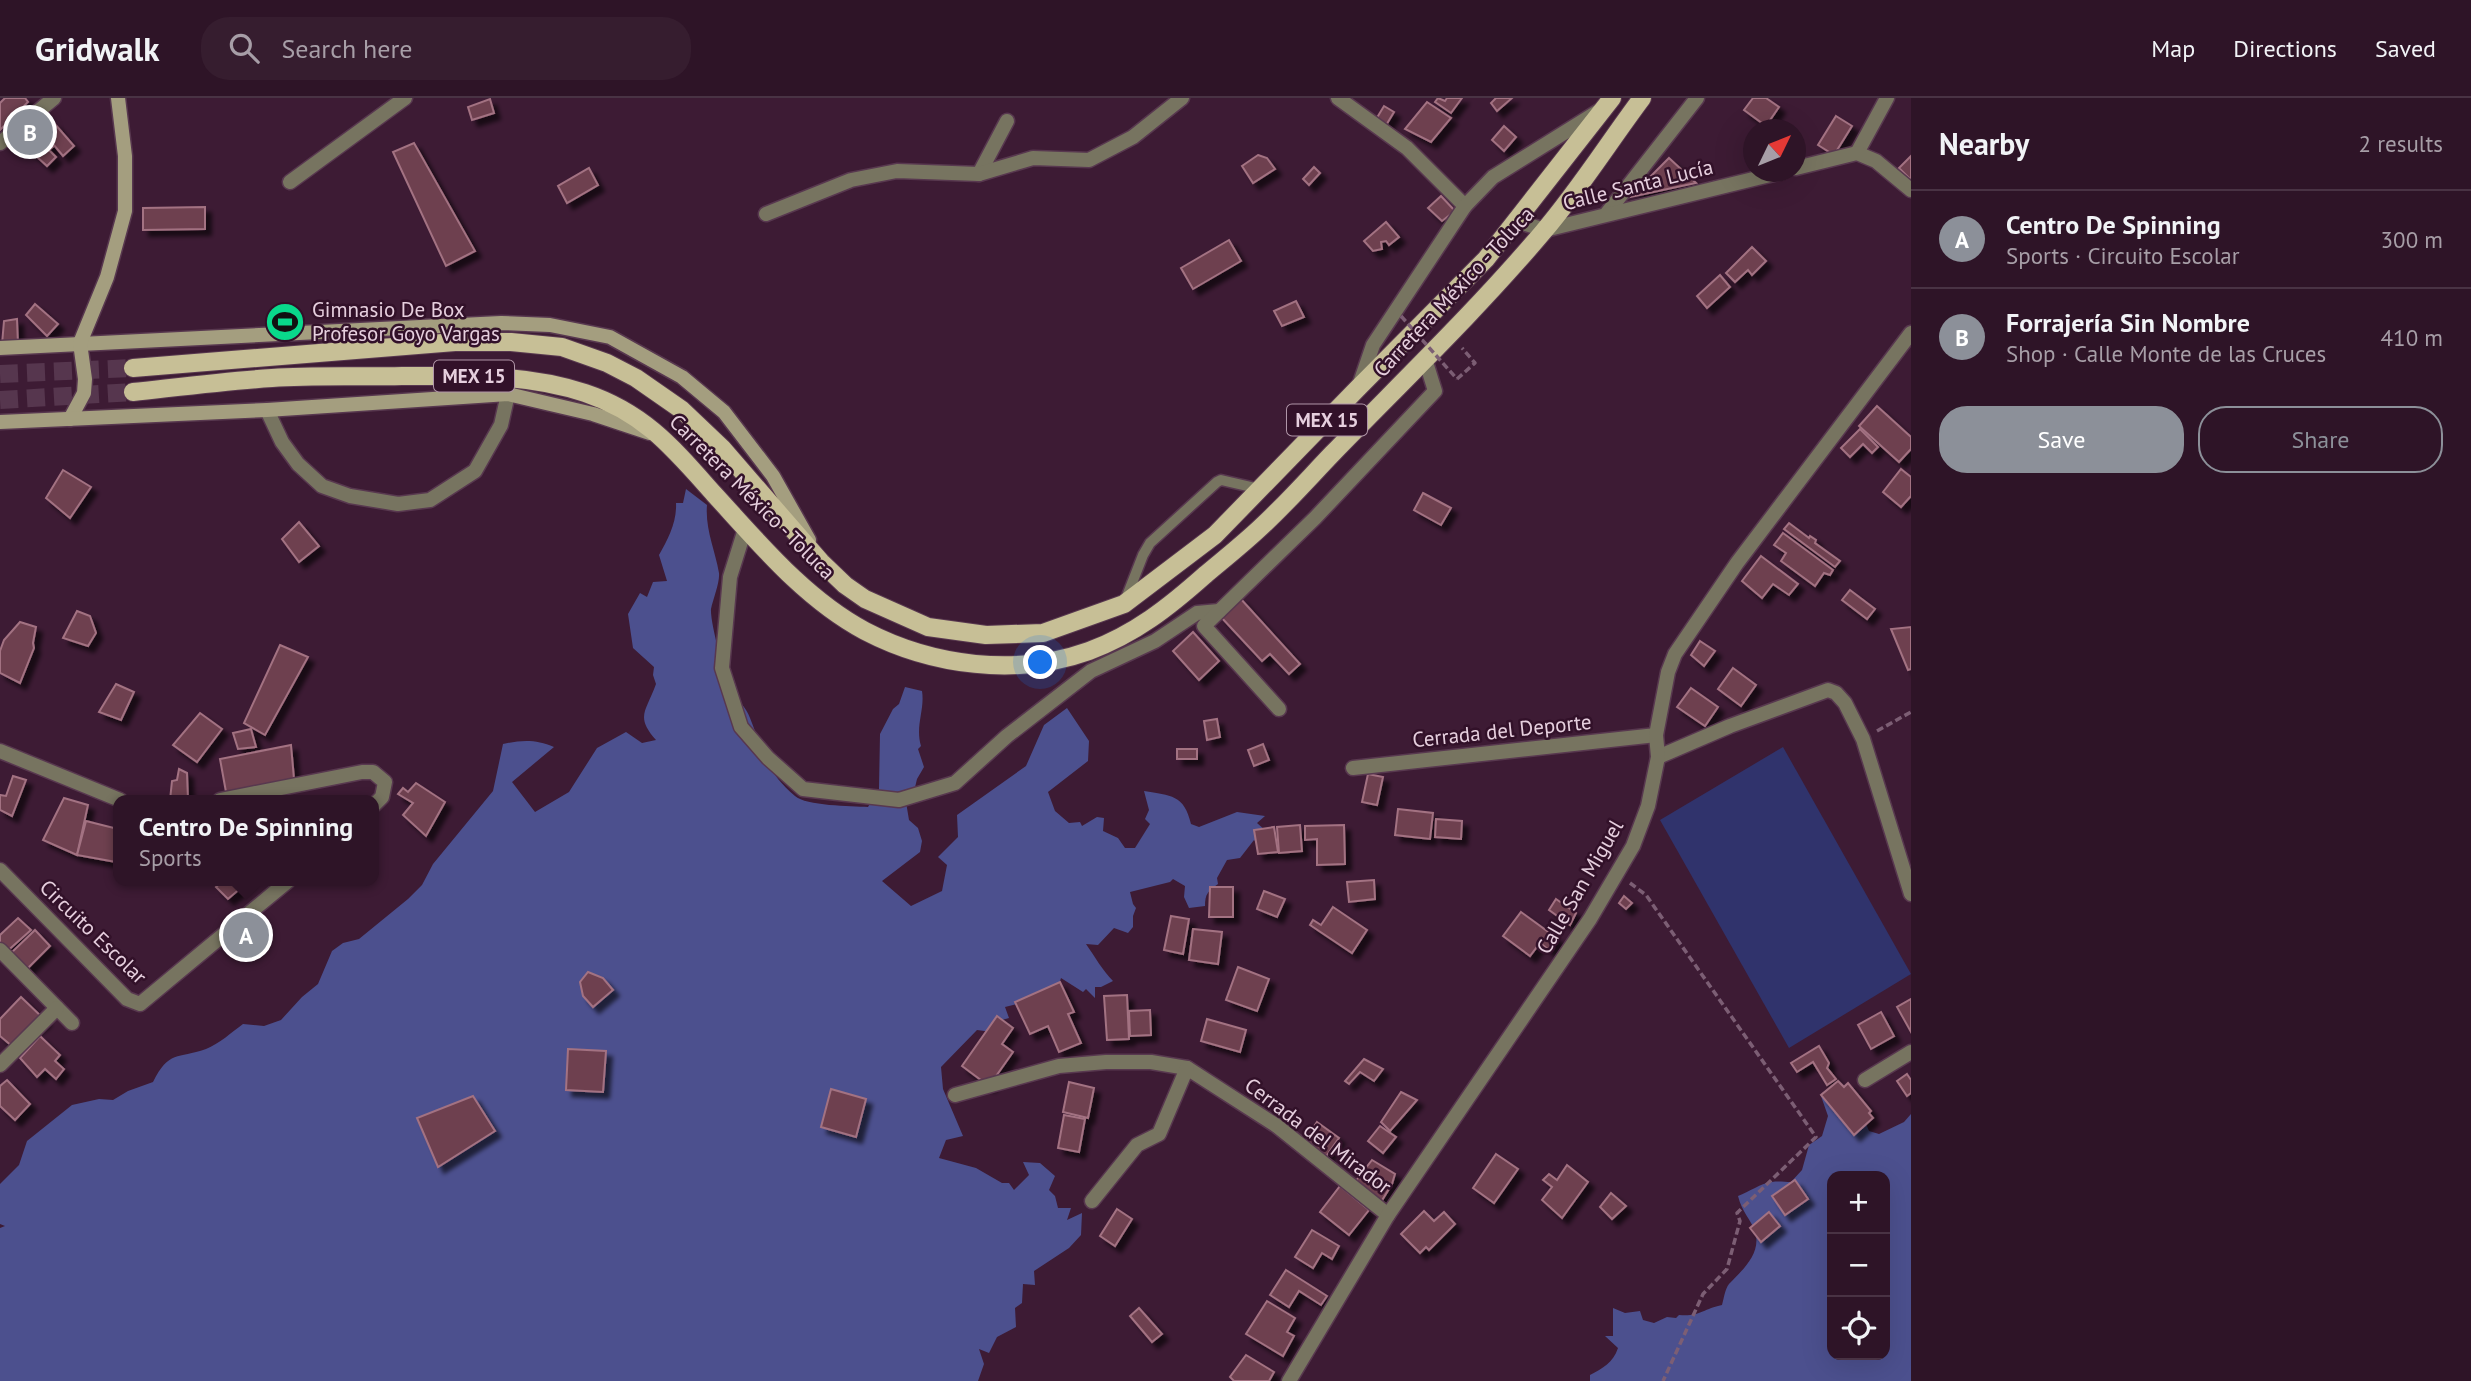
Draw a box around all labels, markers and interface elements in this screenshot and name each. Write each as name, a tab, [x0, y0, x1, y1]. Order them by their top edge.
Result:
search box	[201, 17, 691, 80]
text: Gridwalk	[35, 27, 159, 70]
icon: search	[225, 29, 263, 67]
text: Search here	[281, 32, 413, 65]
text: Map	[2151, 33, 2195, 64]
text: Directions	[2233, 33, 2337, 64]
text: Saved	[2375, 33, 2436, 64]
pin: B	[7, 106, 53, 158]
north arrow	[1743, 119, 1806, 182]
text: Nearby	[1939, 124, 2029, 163]
text: 2 results	[2359, 129, 2443, 158]
street label: Calle Santa Lucía	[1560, 153, 1716, 216]
street label: Carretera México - Toluca	[1368, 201, 1540, 383]
text: Centro De Spinning	[2006, 208, 2221, 241]
text: A	[1955, 225, 1969, 254]
text: 300 m	[2381, 225, 2443, 254]
text: Sports · Circuito Escolar	[2006, 241, 2240, 270]
place label: Gimnasio De Box Profesor Goyo Vargas	[312, 296, 500, 347]
sports icon: Gimnasio De Box Profesor Goyo Vargas	[264, 301, 306, 343]
text: Forrajería Sin Nombre	[2006, 306, 2250, 339]
text: B	[1955, 323, 1969, 352]
text: 410 m	[2381, 323, 2443, 352]
text: Shop · Calle Monte de las Cruces	[2006, 339, 2326, 368]
road number: MEX 15	[434, 360, 514, 392]
road number: MEX 15	[1287, 404, 1367, 436]
button: Save	[1939, 406, 2184, 473]
button: Share	[2198, 406, 2443, 473]
street label: Carretera México - Toluca	[664, 408, 841, 585]
your location	[1023, 645, 1057, 679]
street label: Cerrada del Deporte	[1411, 708, 1593, 753]
popup	[113, 795, 379, 886]
text: Centro De Spinning	[139, 810, 353, 843]
street label: Calle San Miguel	[1530, 815, 1629, 959]
text: Sports	[139, 843, 202, 872]
street label: Circuito Escolar	[34, 874, 153, 990]
pin: A	[223, 909, 269, 961]
street label: Cerrada del Mirador	[1239, 1072, 1397, 1200]
map controls	[1827, 1171, 1890, 1360]
button: +	[1827, 1171, 1890, 1234]
button: −	[1827, 1234, 1890, 1297]
button: locate	[1827, 1297, 1890, 1360]

